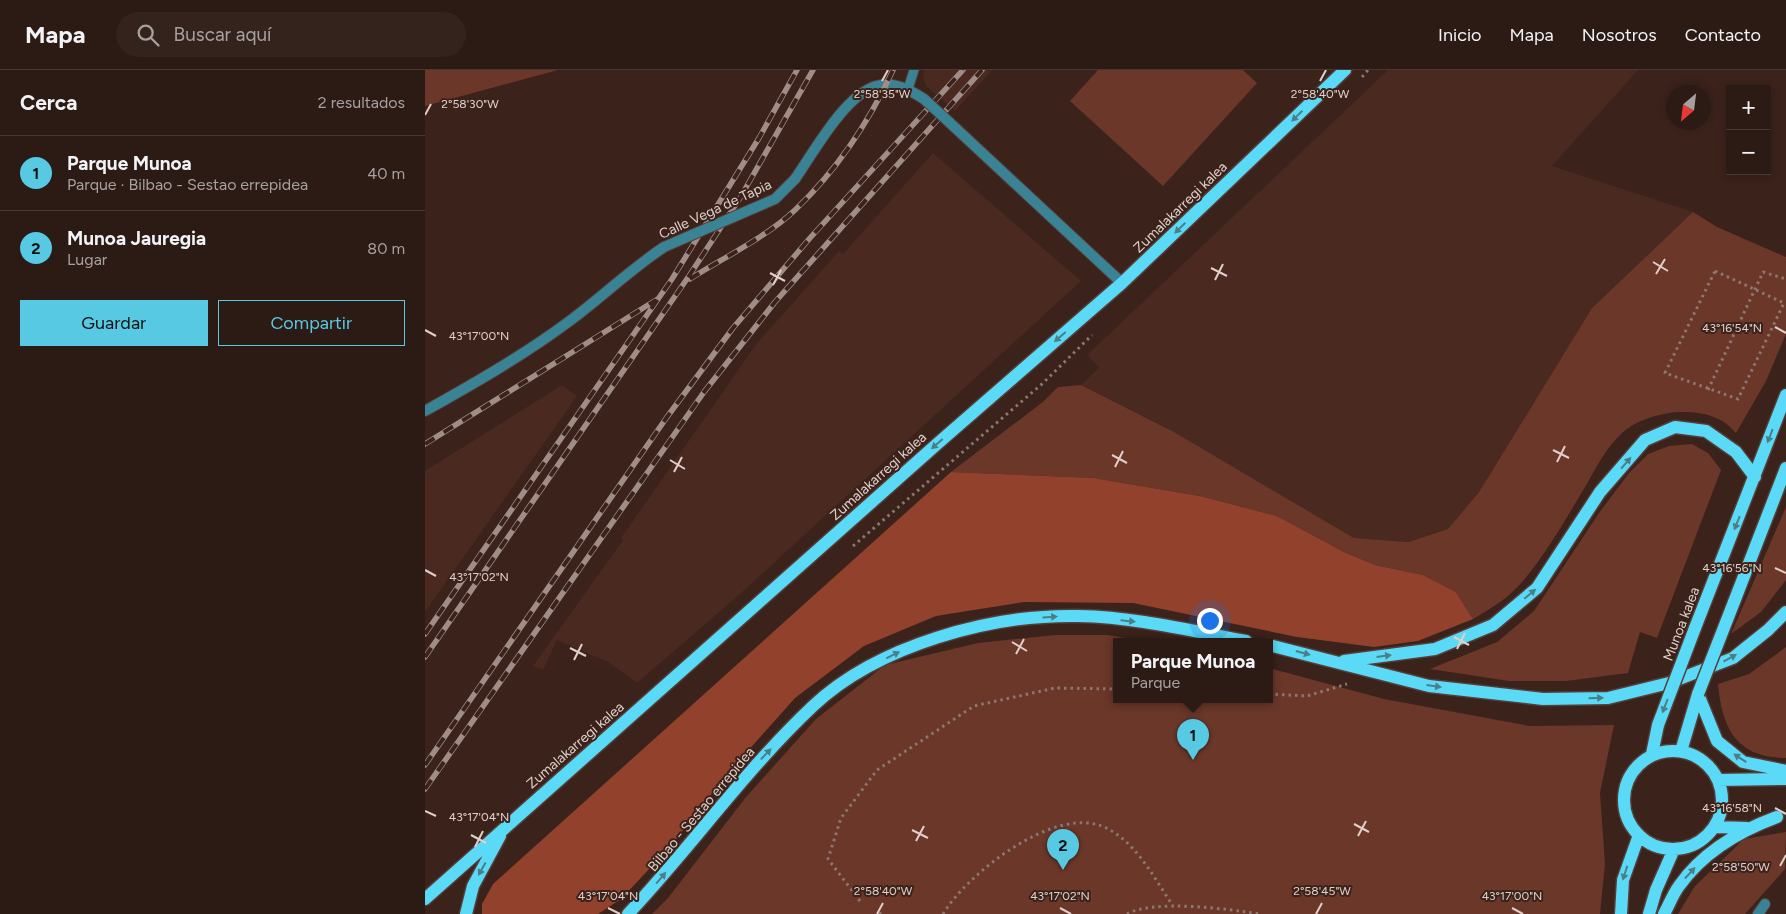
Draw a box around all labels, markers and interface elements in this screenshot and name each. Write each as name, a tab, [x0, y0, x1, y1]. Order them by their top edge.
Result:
search box	[116, 12, 466, 57]
text: Mapa	[25, 20, 86, 49]
icon: search	[134, 21, 162, 49]
text: Buscar aquí	[174, 23, 271, 46]
text: Inicio	[1438, 24, 1482, 46]
text: Mapa	[1510, 24, 1554, 46]
text: Nosotros	[1582, 24, 1657, 46]
text: Contacto	[1685, 24, 1761, 46]
north arrow	[1666, 85, 1711, 130]
map controls	[1726, 85, 1771, 175]
button: +	[1726, 85, 1771, 130]
text: 2°58'35"W	[854, 87, 911, 101]
text: 2°58'40"W	[1291, 87, 1350, 101]
text: Cerca	[20, 90, 77, 115]
text: 2 resultados	[318, 93, 405, 112]
text: 2°58'30"W	[441, 97, 499, 111]
one-way arrow	[1292, 110, 1304, 122]
button: −	[1726, 130, 1771, 175]
text: Parque Munoa	[67, 152, 192, 175]
street label: Zumalakarregi kalea	[1130, 158, 1231, 256]
text: 1	[33, 164, 39, 183]
text: 40 m	[367, 164, 405, 183]
text: Parque · Bilbao - Sestao errepidea	[67, 175, 308, 194]
street label: Calle Vega de Tapia	[656, 176, 774, 243]
one-way arrow	[1174, 222, 1186, 234]
text: Munoa Jauregia	[67, 227, 206, 250]
text: 2	[31, 239, 41, 258]
text: 80 m	[367, 239, 405, 258]
text: Lugar	[67, 250, 107, 269]
button: Guardar	[20, 300, 208, 346]
button: Compartir	[218, 300, 405, 346]
text: 43°16'54"N	[1702, 321, 1762, 335]
text: 43°17'00"N	[449, 329, 509, 343]
one-way arrow	[1054, 331, 1066, 343]
street label: Zumalakarregi kalea	[827, 429, 930, 524]
one-way arrow	[1766, 429, 1774, 444]
one-way arrow	[932, 438, 944, 450]
one-way arrow	[1620, 457, 1631, 470]
one-way arrow	[1733, 515, 1740, 530]
text: 43°16'56"N	[1702, 561, 1762, 575]
text: 43°17'02"N	[449, 570, 509, 584]
street label: Munoa kalea	[1660, 585, 1703, 664]
one-way arrow	[1523, 588, 1536, 599]
your location	[1197, 608, 1223, 634]
one-way arrow	[1042, 613, 1058, 621]
one-way arrow	[1120, 617, 1136, 625]
popup	[1113, 638, 1273, 703]
text: Parque Munoa	[1131, 650, 1255, 673]
one-way arrow	[1295, 650, 1310, 658]
one-way arrow	[886, 651, 900, 659]
one-way arrow	[1377, 652, 1393, 660]
one-way arrow	[1723, 654, 1738, 662]
text: Parque	[1131, 673, 1180, 692]
one-way arrow	[1427, 682, 1443, 690]
one-way arrow	[1588, 694, 1604, 702]
street label: Zumalakarregi kalea	[523, 698, 628, 792]
one-way arrow	[1661, 699, 1669, 713]
pin: 1	[1177, 719, 1209, 760]
street label: Bilbao - Sestao errepidea	[644, 744, 758, 875]
one-way arrow	[760, 749, 772, 761]
one-way arrow	[1733, 753, 1747, 763]
text: 43°16'58"N	[1702, 801, 1762, 815]
text: 43°17'04"N	[449, 810, 509, 824]
pin: 2	[1047, 829, 1079, 870]
text: 2°58'50"W	[1712, 860, 1770, 874]
one-way arrow	[478, 862, 486, 877]
one-way arrow	[1621, 866, 1628, 881]
one-way arrow	[1684, 868, 1696, 880]
one-way arrow	[656, 872, 667, 885]
text: 2°58'40"W	[854, 884, 913, 898]
text: 2°58'45"W	[1293, 884, 1351, 898]
text: 43°17'04"N	[578, 889, 638, 903]
text: 43°17'02"N	[1030, 889, 1090, 903]
text: 43°17'00"N	[1482, 889, 1542, 903]

